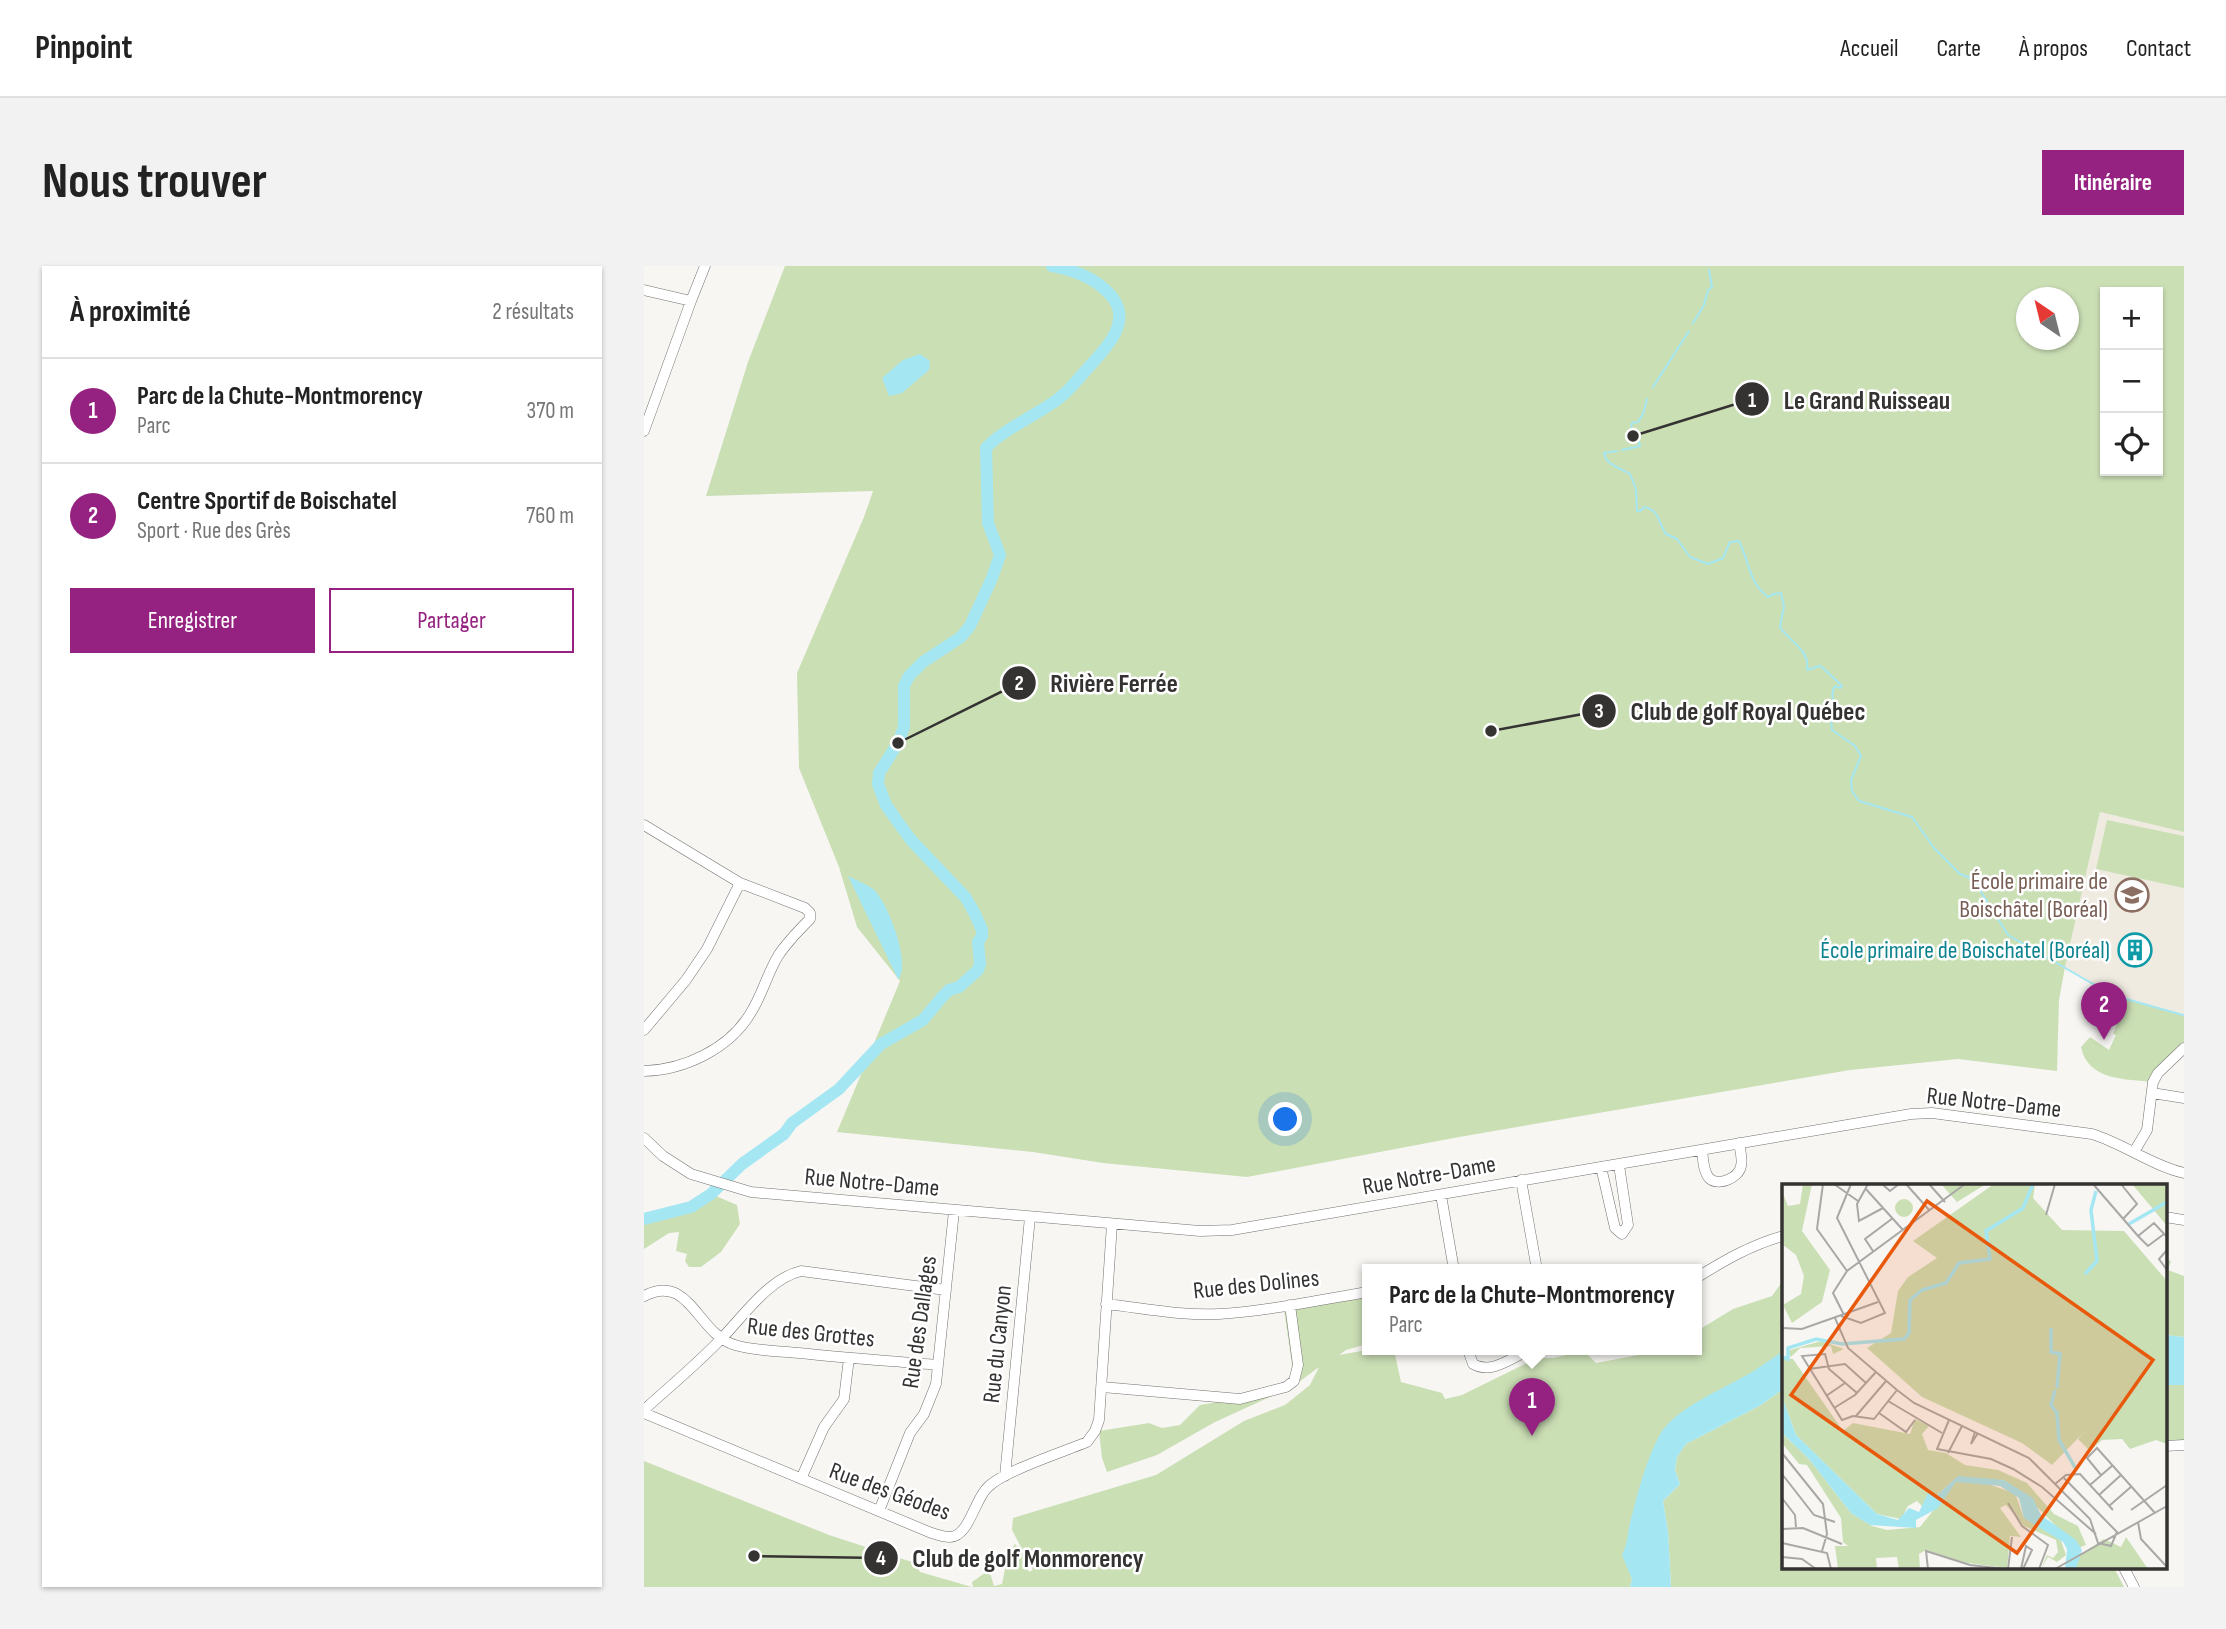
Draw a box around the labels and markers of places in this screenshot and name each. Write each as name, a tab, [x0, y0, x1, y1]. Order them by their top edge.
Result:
callout: Le Grand Ruisseau	[1735, 376, 1964, 423]
callout: Rivière Ferrée	[1001, 659, 1192, 706]
callout: Club de golf Royal Québec	[1581, 687, 1879, 734]
place label: École primaire de Boischâtel (Boréal)	[1959, 867, 2108, 924]
school or university icon: École primaire de Boischâtel (Boréal)	[2113, 876, 2151, 914]
building icon: École primaire de Boischatel (Boréal)	[2116, 931, 2154, 969]
place label: École primaire de Boischatel (Boréal)	[1820, 936, 2110, 965]
pin: 2	[2081, 982, 2127, 1040]
pin: 1	[1509, 1378, 1555, 1436]
callout: Club de golf Monmorency	[864, 1534, 1158, 1581]

